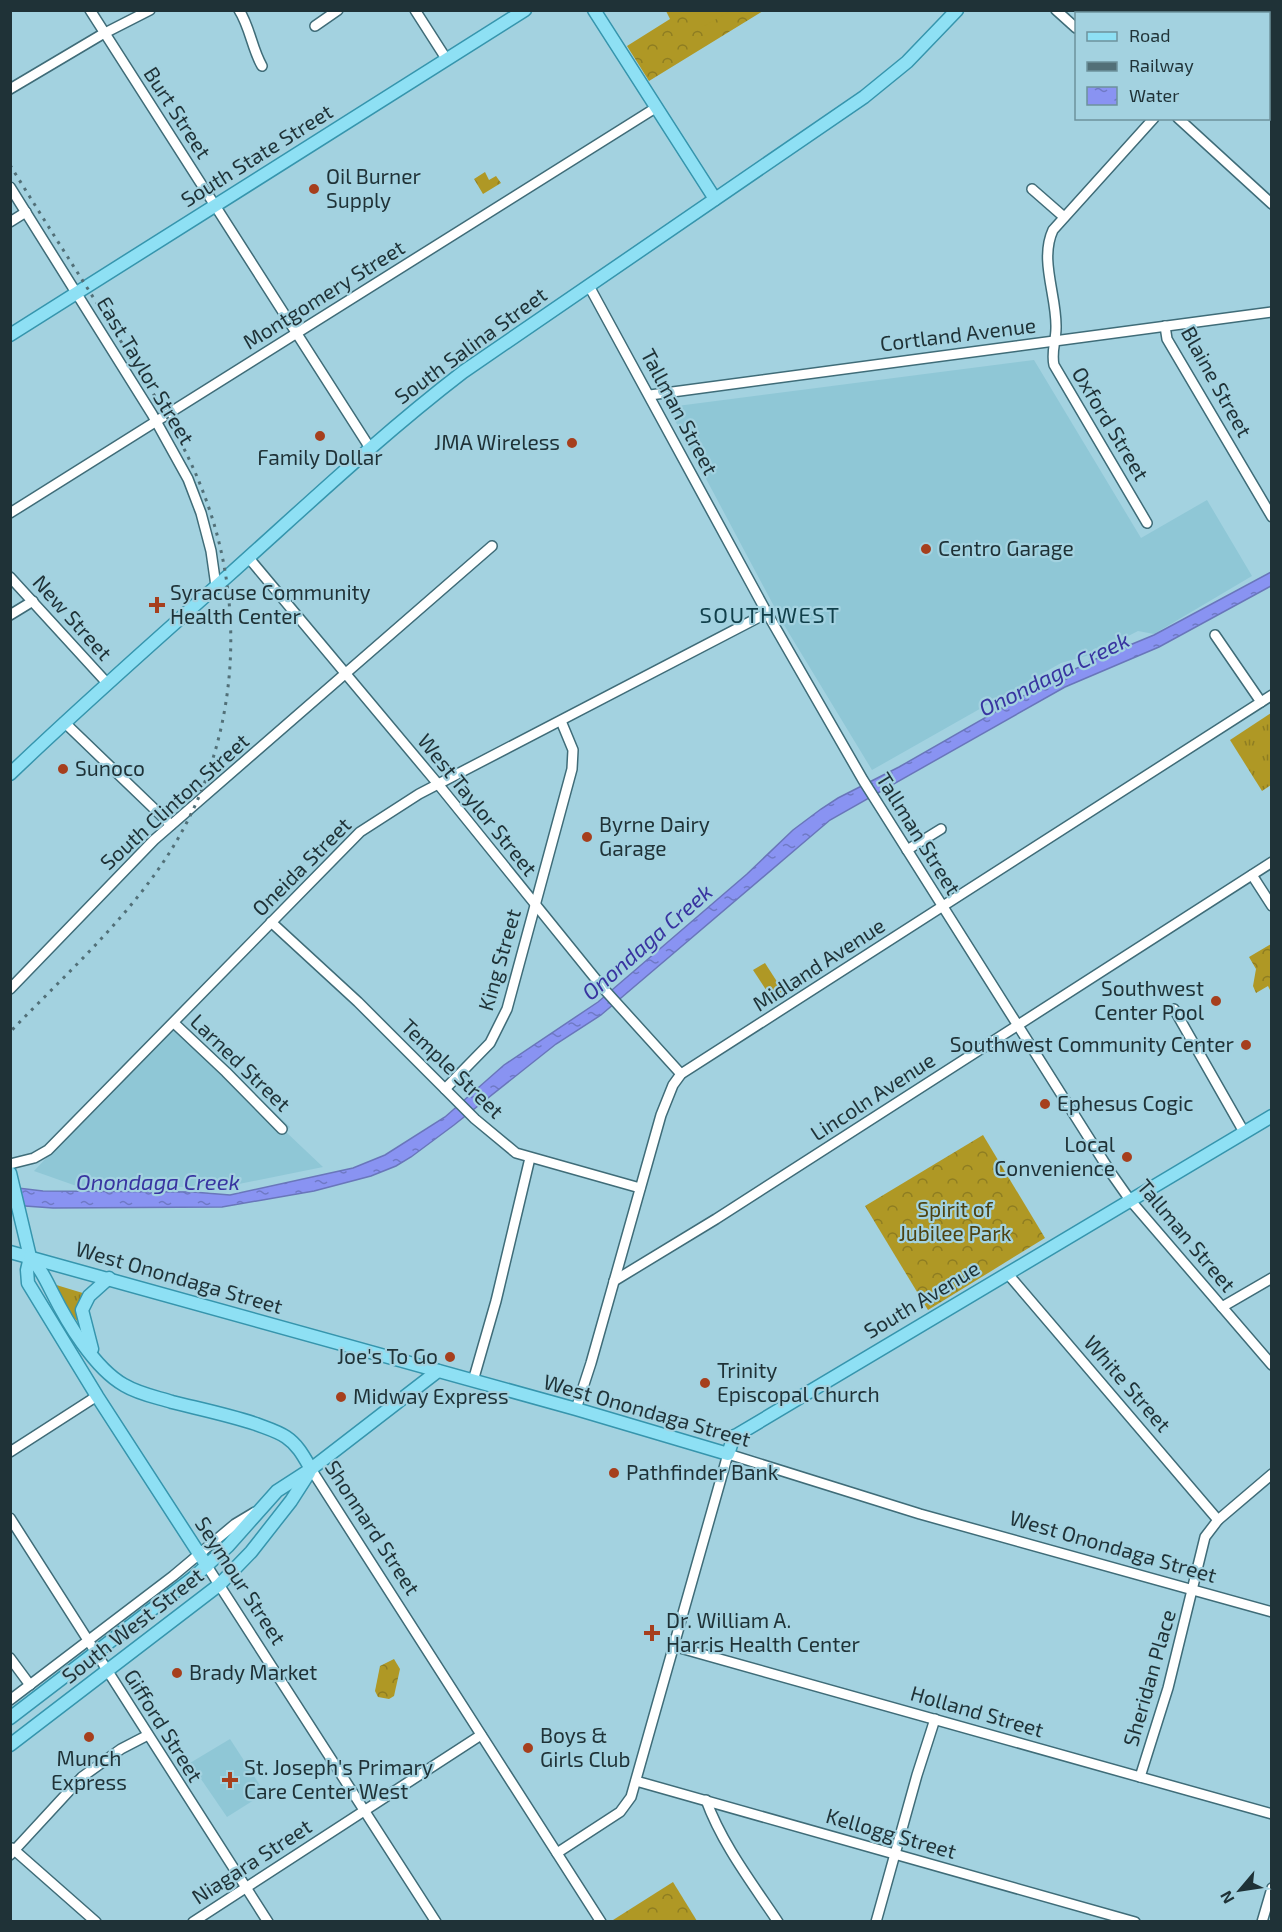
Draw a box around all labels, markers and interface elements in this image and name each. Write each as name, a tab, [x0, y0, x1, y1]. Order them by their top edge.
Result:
legend	[1075, 12, 1270, 120]
text: Road	[1129, 24, 1170, 46]
text: Railway	[1129, 54, 1194, 76]
street label: Burt Street	[139, 62, 217, 163]
text: Water	[1129, 84, 1179, 106]
street label: South State Street	[176, 98, 337, 211]
place label: Oil Burner Supply	[326, 163, 422, 212]
marker: Oil Burner Supply	[307, 182, 321, 196]
street label: Montgomery Street	[238, 234, 409, 354]
street label: South Salina Street	[389, 281, 551, 408]
street label: East Taylor Street	[92, 292, 200, 449]
street label: Cortland Avenue	[878, 312, 1037, 355]
street label: Blaine Street	[1177, 322, 1258, 441]
street label: Tallman Street	[637, 344, 724, 479]
street label: Oxford Street	[1068, 362, 1155, 485]
marker: Family Dollar	[313, 429, 327, 443]
place label: JMA Wireless	[434, 429, 560, 454]
marker: JMA Wireless	[565, 436, 579, 450]
place label: Family Dollar	[257, 444, 383, 469]
place label: Centro Garage	[938, 535, 1074, 560]
marker: Centro Garage	[919, 542, 933, 556]
street label: New Street	[28, 569, 118, 665]
place label: Syracuse Community Health Center	[170, 579, 371, 628]
marker: Syracuse Community Health Center	[148, 596, 166, 614]
district label: SOUTHWEST	[700, 601, 840, 627]
water label: Onondaga Creek	[974, 625, 1133, 721]
street label: South Clinton Street	[95, 728, 253, 874]
street label: West Taylor Street	[413, 728, 543, 880]
place label: Sunoco	[75, 755, 145, 780]
marker: Sunoco	[56, 762, 70, 776]
street label: Tallman Street	[872, 767, 967, 899]
street label: Oneida Street	[246, 811, 356, 921]
place label: Byrne Dairy Garage	[599, 811, 710, 860]
marker: Byrne Dairy Garage	[580, 830, 594, 844]
water label: Onondaga Creek	[576, 878, 717, 1005]
street label: King Street	[472, 906, 525, 1013]
street label: Midland Avenue	[748, 912, 889, 1016]
place label: Southwest Center Pool	[1094, 975, 1205, 1024]
marker: Southwest Center Pool	[1209, 994, 1223, 1008]
street label: Larned Street	[186, 1008, 296, 1116]
street label: Temple Street	[397, 1013, 509, 1123]
place label: Southwest Community Center	[950, 1031, 1235, 1056]
marker: Southwest Community Center	[1239, 1038, 1253, 1052]
street label: Lincoln Avenue	[805, 1046, 939, 1145]
place label: Ephesus Cogic	[1057, 1090, 1194, 1115]
marker: Ephesus Cogic	[1038, 1097, 1052, 1111]
place label: Local Convenience	[994, 1131, 1116, 1180]
marker: Local Convenience	[1120, 1150, 1134, 1164]
water label: Onondaga Creek	[76, 1168, 240, 1194]
street label: Tallman Street	[1133, 1174, 1242, 1296]
park label: Spirit of Jubilee Park	[899, 1196, 1012, 1245]
street label: West Onondaga Street	[73, 1235, 286, 1318]
street label: South Avenue	[859, 1254, 984, 1343]
street label: White Street	[1079, 1330, 1177, 1436]
place label: Joe's To Go	[337, 1343, 438, 1368]
marker: Joe's To Go	[443, 1350, 457, 1364]
place label: Trinity Episcopal Church	[717, 1357, 880, 1406]
street label: West Onondaga Street	[541, 1368, 754, 1451]
marker: Trinity Episcopal Church	[698, 1376, 712, 1390]
place label: Midway Express	[353, 1383, 509, 1408]
marker: Midway Express	[334, 1390, 348, 1404]
street label: Shonnard Street	[321, 1455, 426, 1599]
place label: Pathfinder Bank	[626, 1459, 779, 1484]
marker: Pathfinder Bank	[607, 1466, 621, 1480]
street label: West Onondaga Street	[1007, 1504, 1220, 1587]
street label: Seymour Street	[191, 1512, 292, 1649]
street label: South West Street	[56, 1562, 208, 1688]
street label: Sheridan Place	[1117, 1606, 1180, 1749]
place label: Dr. William A. Harris Health Center	[666, 1607, 860, 1656]
marker: Dr. William A. Harris Health Center	[643, 1624, 661, 1642]
place label: Brady Market	[189, 1659, 317, 1684]
street label: Gifford Street	[120, 1664, 209, 1786]
marker: Brady Market	[170, 1666, 184, 1680]
street label: Holland Street	[908, 1680, 1047, 1741]
place label: Boys & Girls Club	[540, 1722, 631, 1771]
marker: Munch Express	[82, 1730, 96, 1744]
marker: Boys & Girls Club	[521, 1741, 535, 1755]
place label: Munch Express	[51, 1745, 127, 1794]
place label: St. Joseph's Primary Care Center West	[244, 1754, 433, 1803]
marker: St. Joseph's Primary Care Center West	[221, 1771, 239, 1789]
street label: Kellogg Street	[823, 1802, 959, 1863]
street label: Niagara Street	[187, 1813, 316, 1909]
north arrow	[1210, 1860, 1270, 1920]
text: N	[1215, 1888, 1238, 1907]

